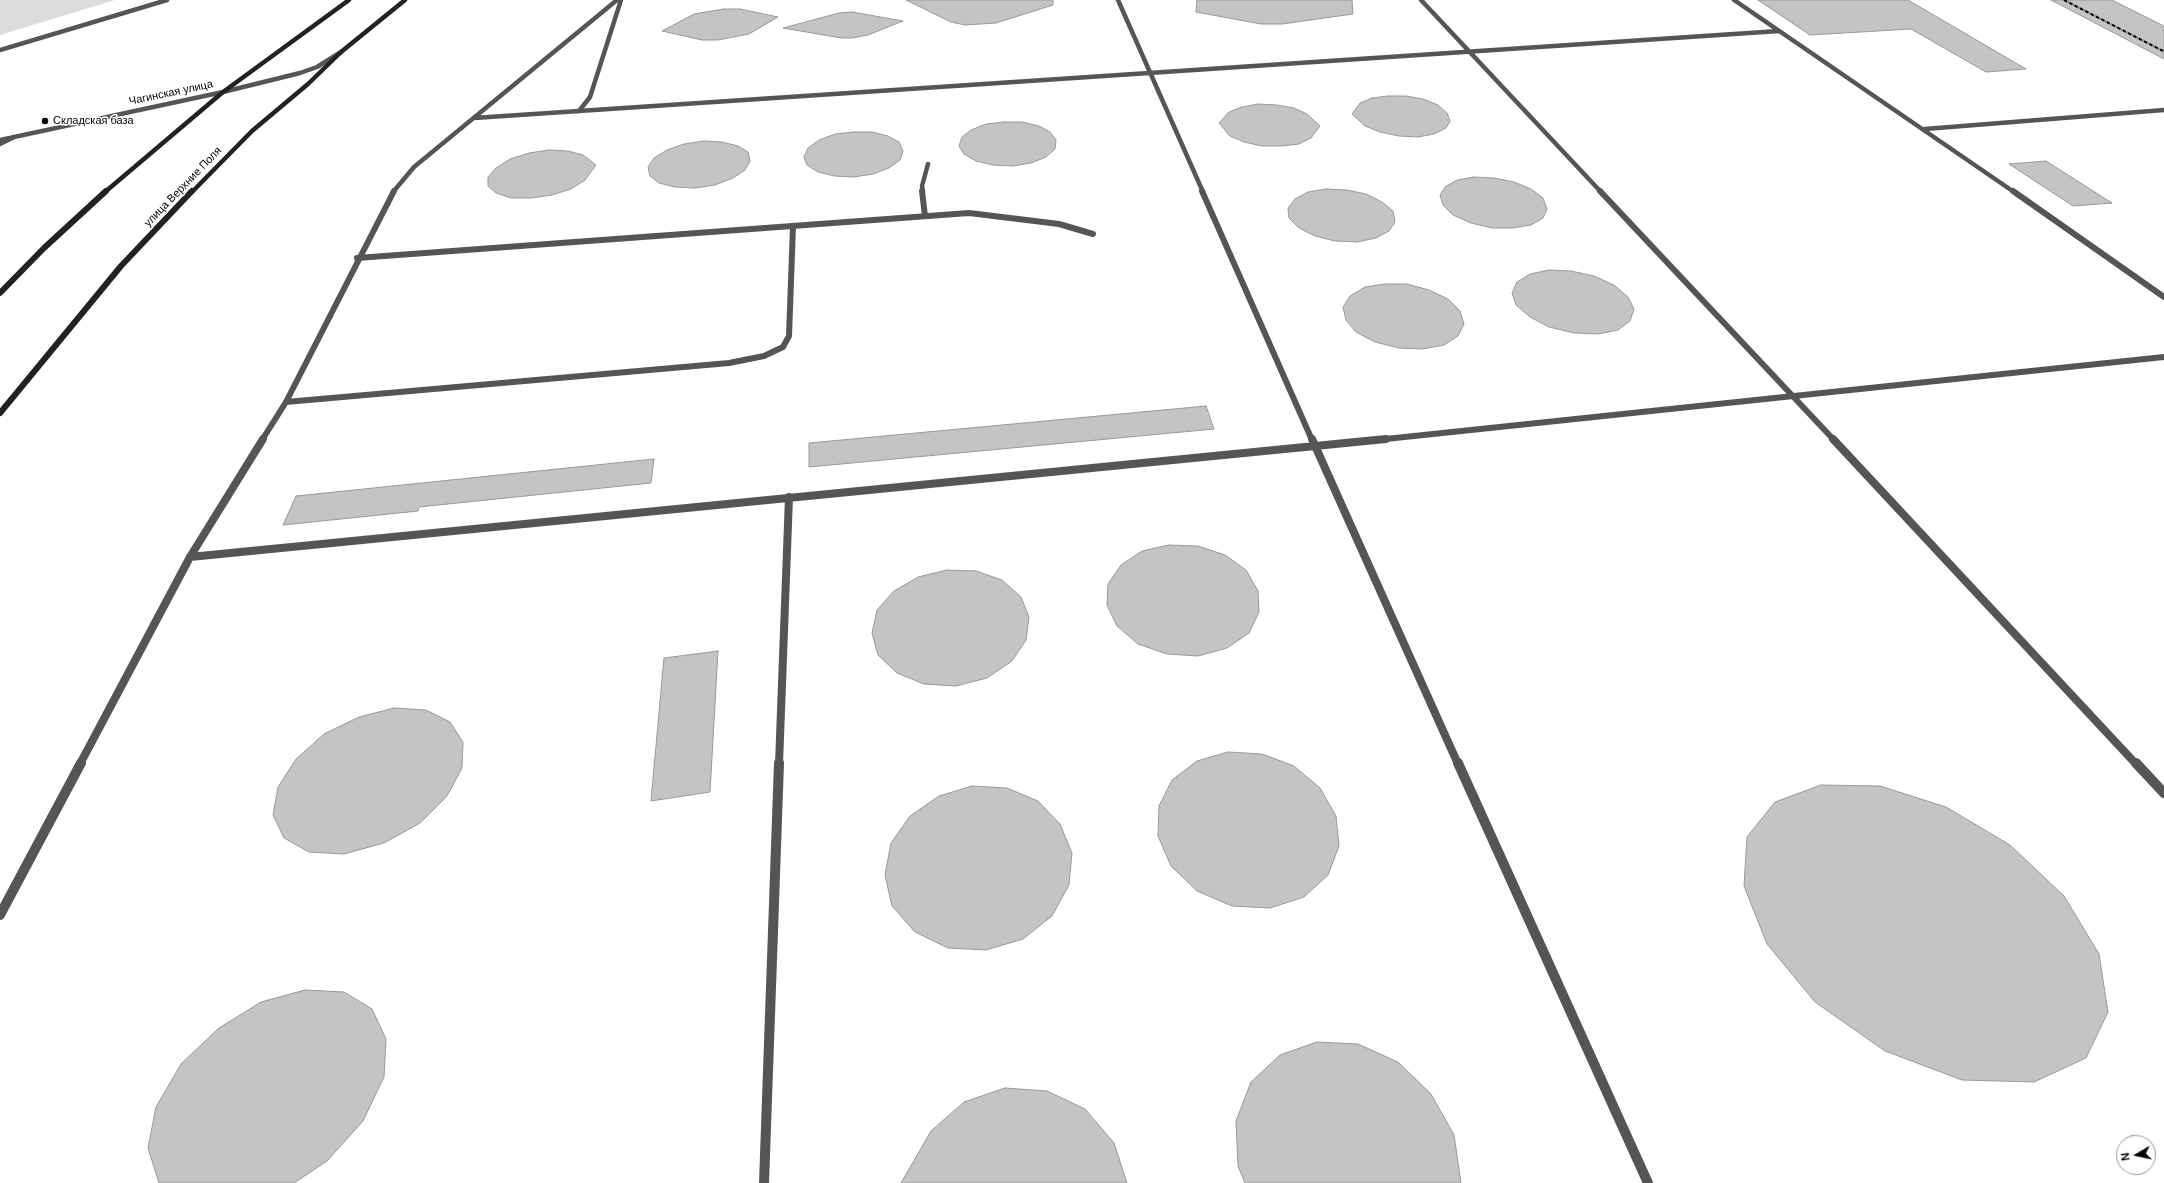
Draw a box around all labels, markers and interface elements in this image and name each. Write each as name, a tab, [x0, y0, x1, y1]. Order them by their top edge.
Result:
street label: Чагинская улица	[128, 78, 214, 108]
place label: Складская база	[53, 114, 134, 128]
marker: Складская база	[40, 116, 50, 126]
street label: улица Верхние Поля	[142, 144, 224, 230]
north arrow	[2116, 1135, 2156, 1175]
text: N	[2119, 1152, 2132, 1162]

